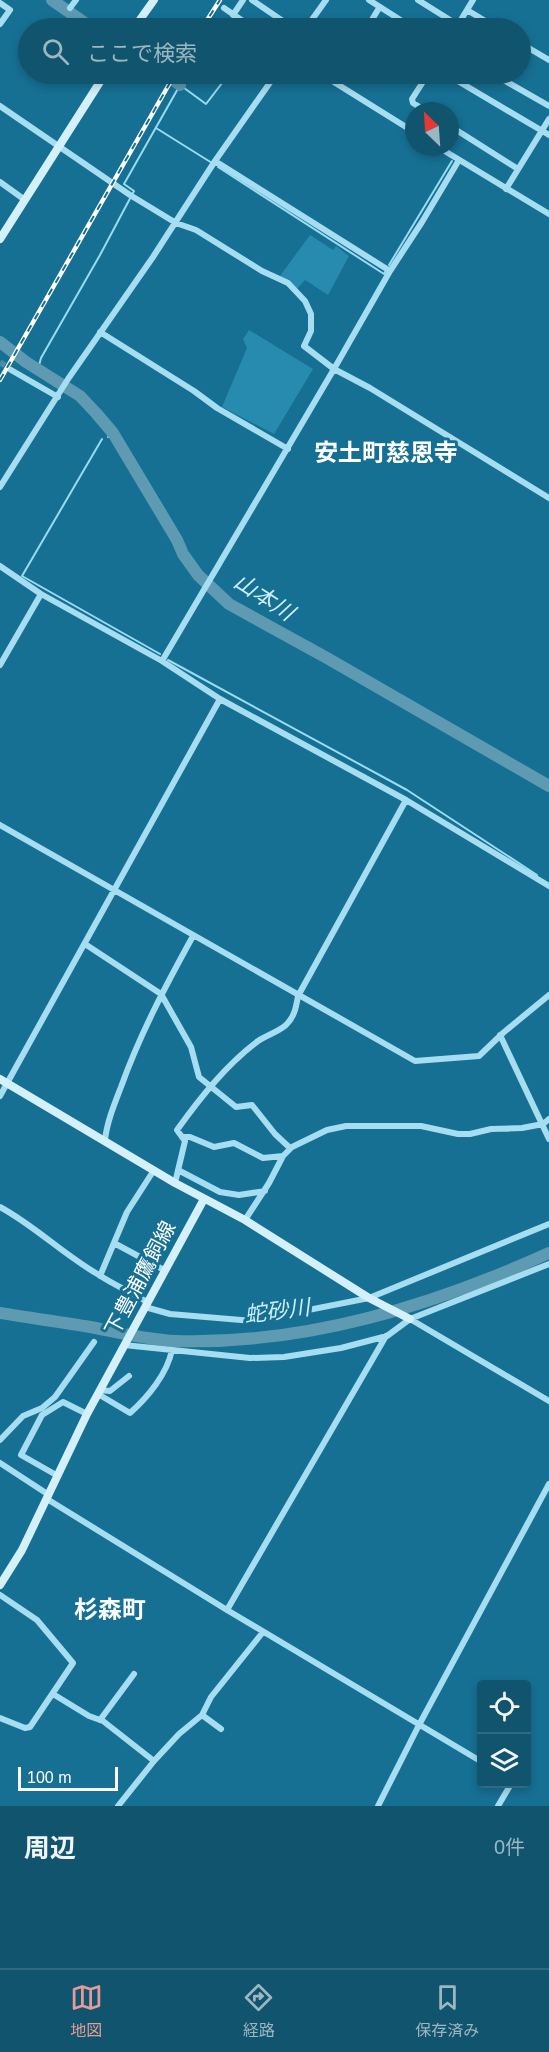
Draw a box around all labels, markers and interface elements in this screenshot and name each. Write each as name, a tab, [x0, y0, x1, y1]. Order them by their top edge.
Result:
search box	[18, 18, 531, 84]
icon: search	[39, 35, 72, 68]
text: ここで検索	[87, 41, 197, 66]
north arrow	[405, 102, 459, 156]
district label: 安土町慈恩寺	[314, 439, 458, 466]
water label: 山本川	[230, 569, 300, 627]
street label: 下豊浦鷹飼線	[100, 1217, 180, 1339]
water label: 蛇砂川	[243, 1294, 313, 1327]
district label: 杉森町	[74, 1596, 146, 1623]
map controls	[477, 1680, 531, 1788]
button: locate	[477, 1680, 531, 1734]
button: layers	[477, 1734, 531, 1788]
scale bar	[18, 1764, 118, 1792]
text: 100 m	[27, 1769, 71, 1786]
text: 周辺	[24, 1833, 76, 1863]
text: 0件	[494, 1836, 525, 1858]
tab: 地図	[70, 1981, 103, 2041]
tab: 経路	[242, 1981, 275, 2041]
tab: 保存済み	[415, 1981, 479, 2041]

